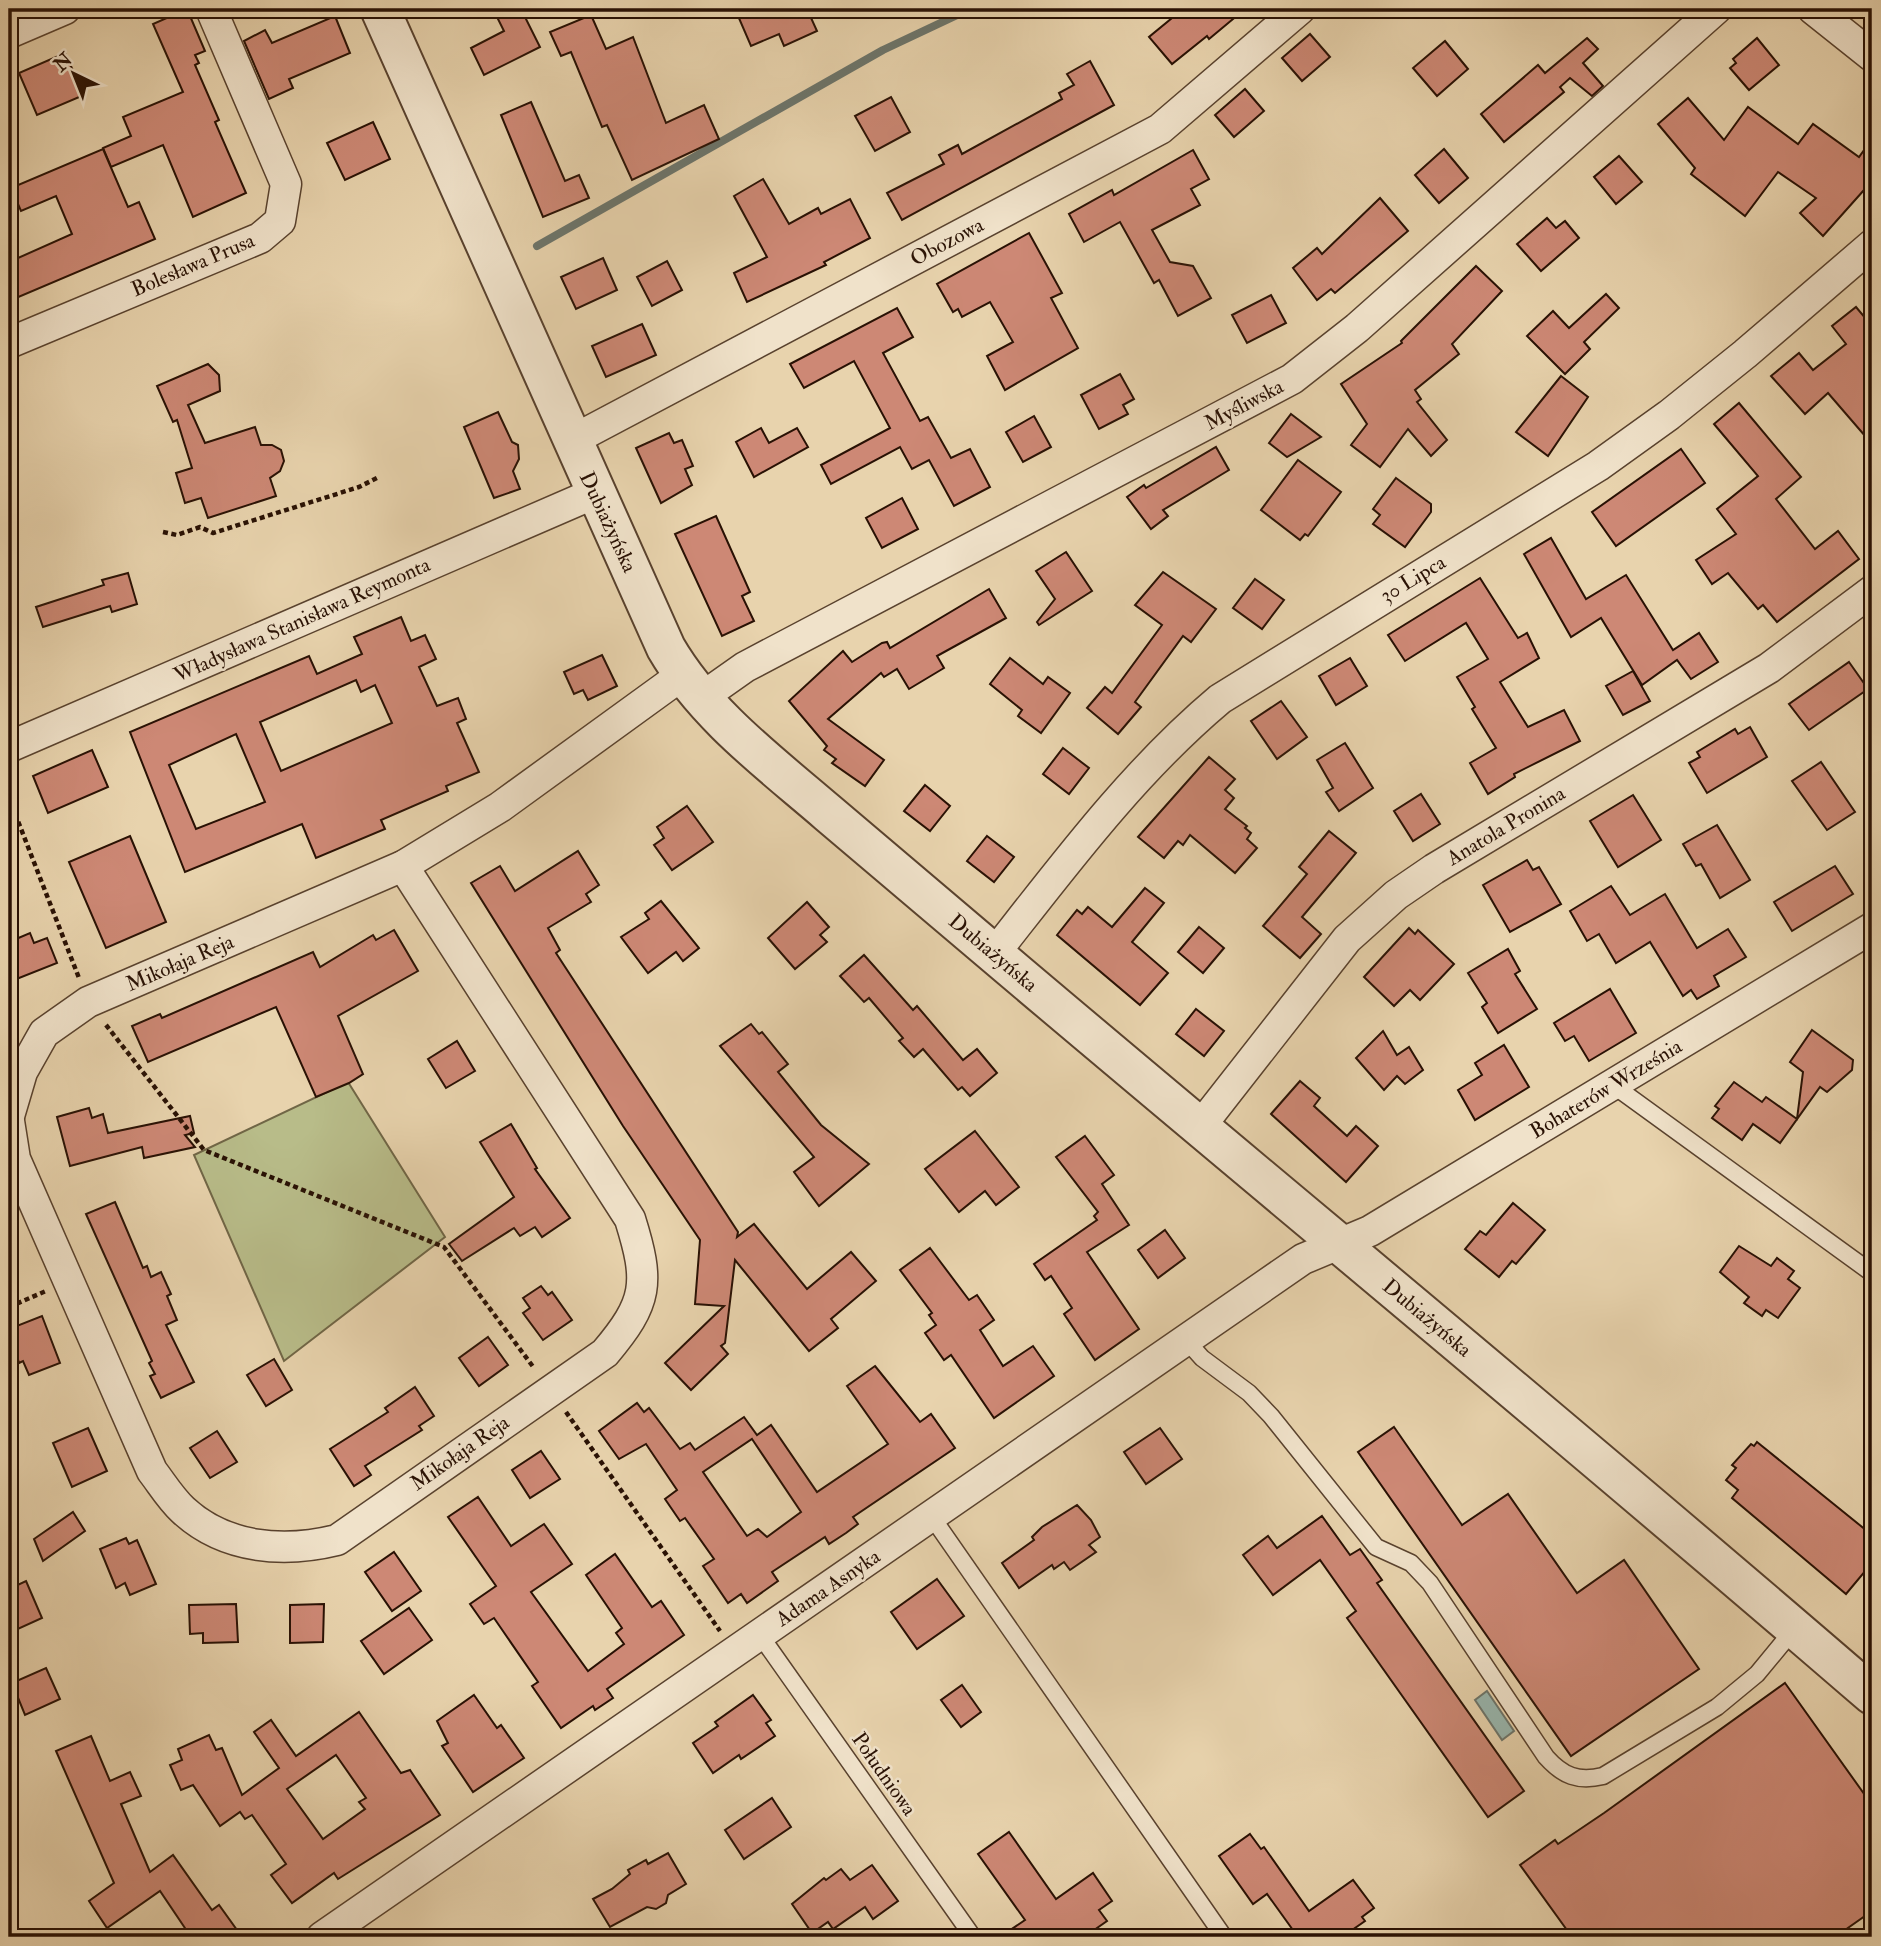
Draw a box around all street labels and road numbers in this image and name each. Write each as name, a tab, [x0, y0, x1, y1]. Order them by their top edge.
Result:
street label: Obozowa	[906, 211, 989, 273]
street label: Bolesława Prusa	[127, 227, 259, 303]
street label: Myśliwska	[1200, 373, 1289, 437]
street label: Dubiażyńska	[573, 467, 643, 577]
street label: 30 Lipca	[1375, 549, 1451, 609]
street label: Władysława Stanisława Reymonta	[169, 551, 435, 689]
street label: Anatola Pronina	[1441, 780, 1571, 873]
street label: Dubiażyńska	[943, 908, 1043, 998]
street label: Mikołaja Reja	[122, 928, 238, 998]
street label: Bohaterów Września	[1525, 1033, 1687, 1145]
street label: Dubiażyńska	[1377, 1273, 1477, 1363]
street label: Mikołaja Reja	[405, 1409, 515, 1497]
street label: Adama Asnyka	[770, 1543, 886, 1633]
street label: Południowa	[845, 1727, 923, 1821]

